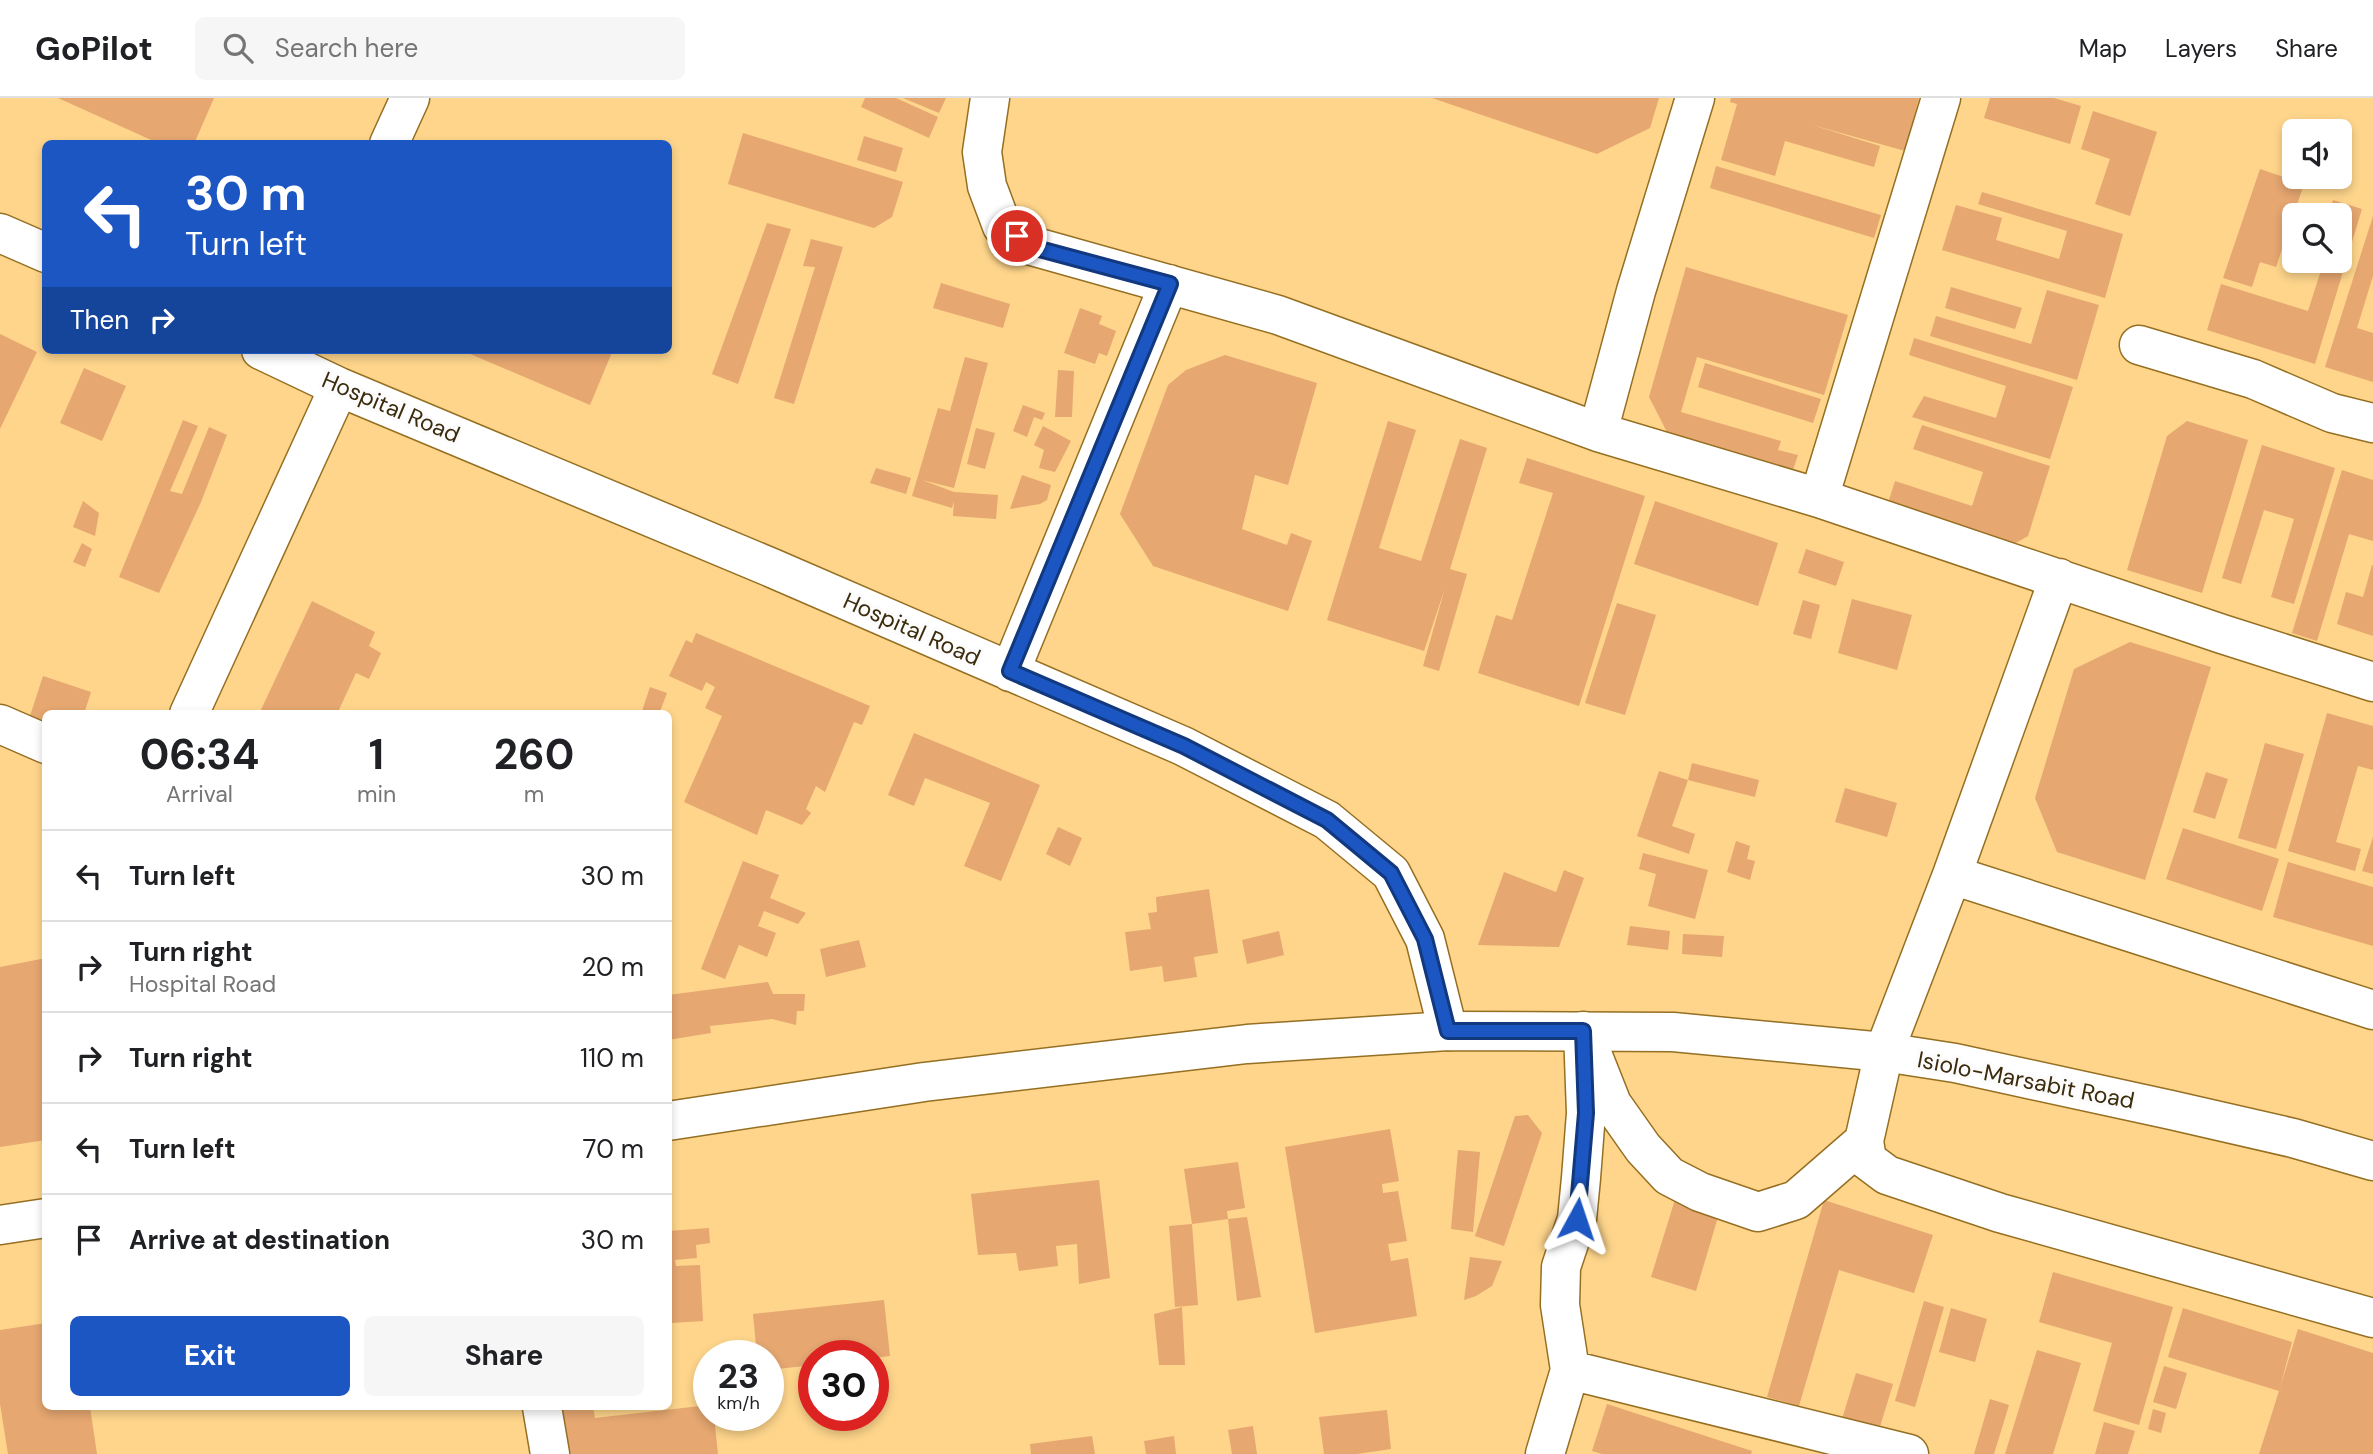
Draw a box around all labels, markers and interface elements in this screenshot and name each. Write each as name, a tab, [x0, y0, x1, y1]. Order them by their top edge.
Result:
search box	[195, 17, 685, 80]
text: GoPilot	[35, 27, 153, 70]
icon: search	[219, 29, 257, 67]
text: Search here	[275, 31, 418, 65]
text: Map	[2079, 33, 2127, 64]
text: Layers	[2165, 33, 2237, 64]
text: Share	[2275, 33, 2338, 64]
map controls	[2282, 119, 2352, 273]
button: sound	[2282, 119, 2352, 189]
text: 30 m	[185, 161, 307, 225]
icon: left	[70, 168, 161, 259]
button: search	[2282, 203, 2352, 273]
pin	[987, 206, 1047, 266]
icon: arrive	[998, 217, 1036, 255]
text: Turn left	[185, 223, 307, 265]
icon: right	[143, 301, 181, 339]
text: Then	[70, 303, 129, 337]
street label: Hospital Road	[317, 364, 465, 450]
street label: Hospital Road	[839, 585, 985, 673]
text: 06:34	[140, 727, 259, 782]
text: 1	[369, 727, 384, 782]
text: 260	[494, 727, 574, 782]
text: Arrival	[166, 779, 233, 809]
text: min	[357, 779, 396, 809]
text: m	[524, 779, 544, 809]
icon: left	[70, 857, 108, 895]
text: Turn left	[129, 859, 236, 893]
text: 30 m	[581, 859, 644, 893]
text: Turn right	[129, 935, 253, 969]
icon: right	[70, 948, 108, 986]
text: 20 m	[581, 950, 644, 984]
text: Hospital Road	[129, 969, 276, 999]
icon: right	[70, 1039, 108, 1077]
text: Turn right	[129, 1041, 253, 1075]
text: 110 m	[580, 1041, 644, 1075]
street label: Isiolo-Marsabit Road	[1915, 1044, 2137, 1116]
icon: left	[70, 1130, 108, 1168]
text: Turn left	[129, 1132, 236, 1166]
text: 70 m	[583, 1132, 644, 1166]
position arrow	[1540, 1182, 1614, 1256]
icon: arrive	[70, 1221, 108, 1259]
text: Arrive at destination	[129, 1223, 390, 1257]
text: 30 m	[581, 1223, 644, 1257]
button: Exit	[70, 1316, 350, 1396]
button: Share	[364, 1316, 644, 1396]
speed limit sign: 30	[798, 1340, 889, 1431]
text: 23	[718, 1353, 759, 1399]
text: km/h	[717, 1391, 760, 1415]

